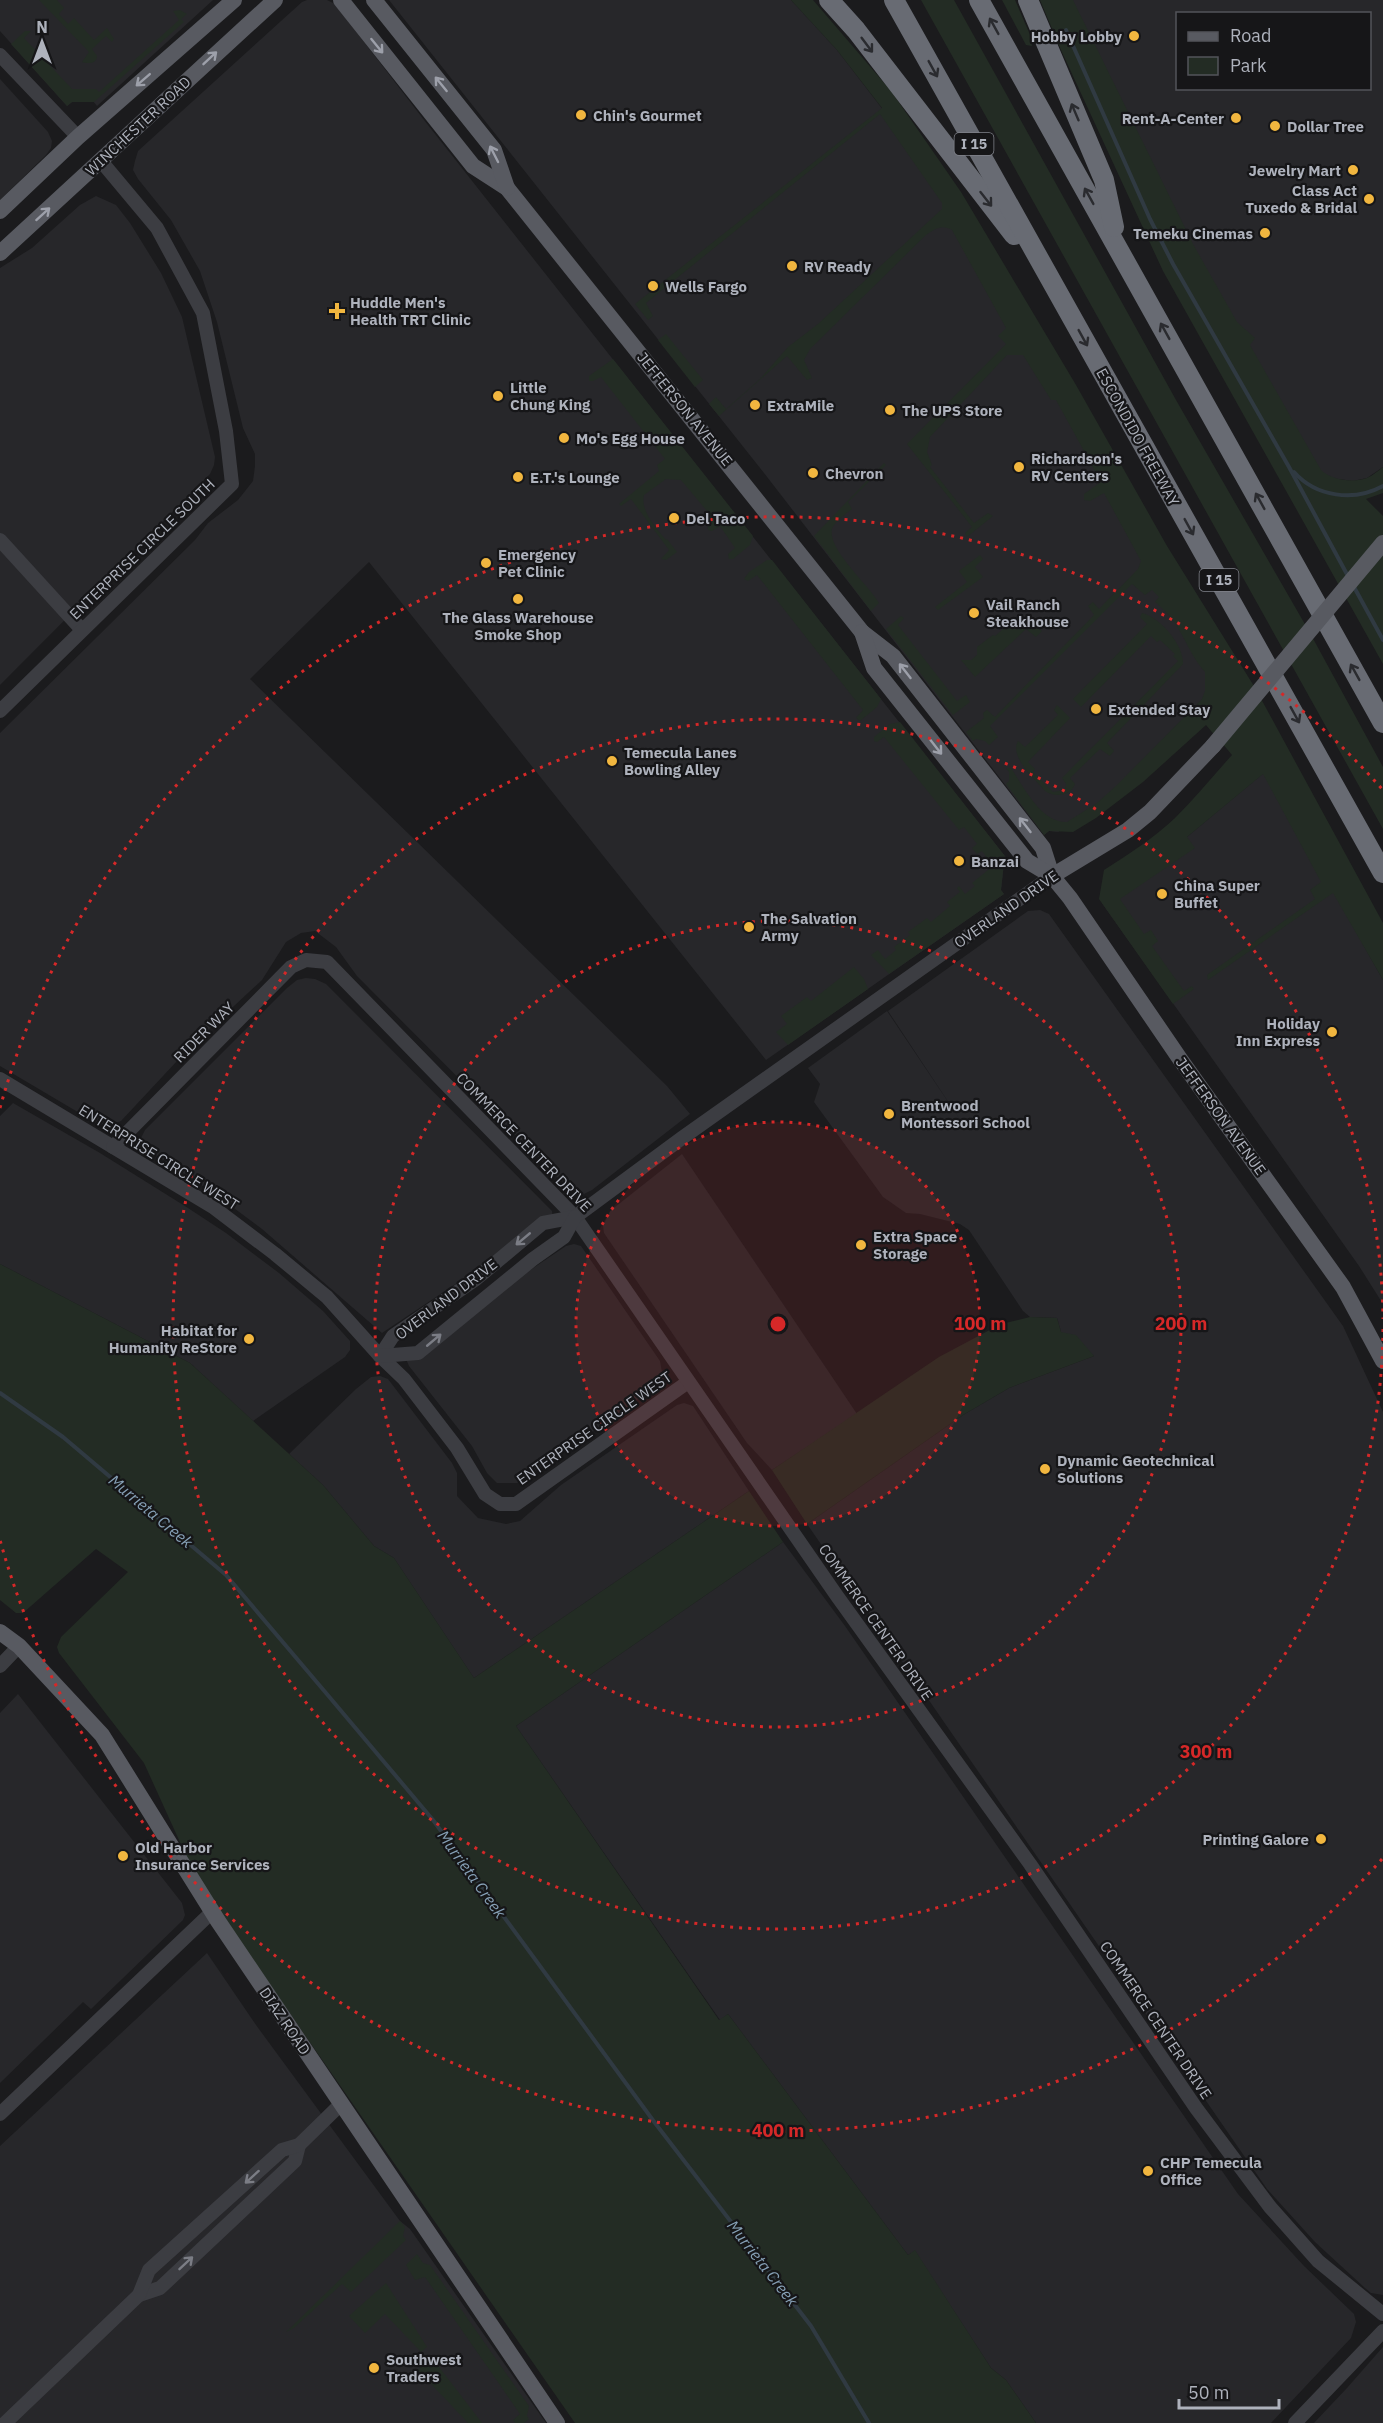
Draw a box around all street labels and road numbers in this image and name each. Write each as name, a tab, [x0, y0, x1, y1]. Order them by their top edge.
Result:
street label: WINCHESTER ROAD	[81, 72, 195, 180]
road number: I 15	[954, 133, 994, 155]
street label: JEFFERSON AVENUE	[633, 348, 737, 470]
street label: ESCONDIDO FREEWAY	[1092, 365, 1184, 509]
street label: ENTERPRISE CIRCLE SOUTH	[65, 475, 219, 623]
road number: I 15	[1200, 569, 1238, 591]
street label: OVERLAND DRIVE	[950, 866, 1062, 952]
street label: RIDER WAY	[170, 997, 239, 1066]
street label: JEFFERSON AVENUE	[1172, 1053, 1270, 1179]
street label: COMMERCE CENTER DRIVE	[452, 1068, 596, 1216]
street label: ENTERPRISE CIRCLE WEST	[75, 1100, 243, 1214]
street label: OVERLAND DRIVE	[391, 1254, 501, 1344]
street label: ENTERPRISE CIRCLE WEST	[513, 1367, 676, 1489]
street label: COMMERCE CENTER DRIVE	[815, 1540, 937, 1704]
street label: COMMERCE CENTER DRIVE	[1096, 1937, 1216, 2103]
street label: DIAZ ROAD	[255, 1984, 315, 2058]

